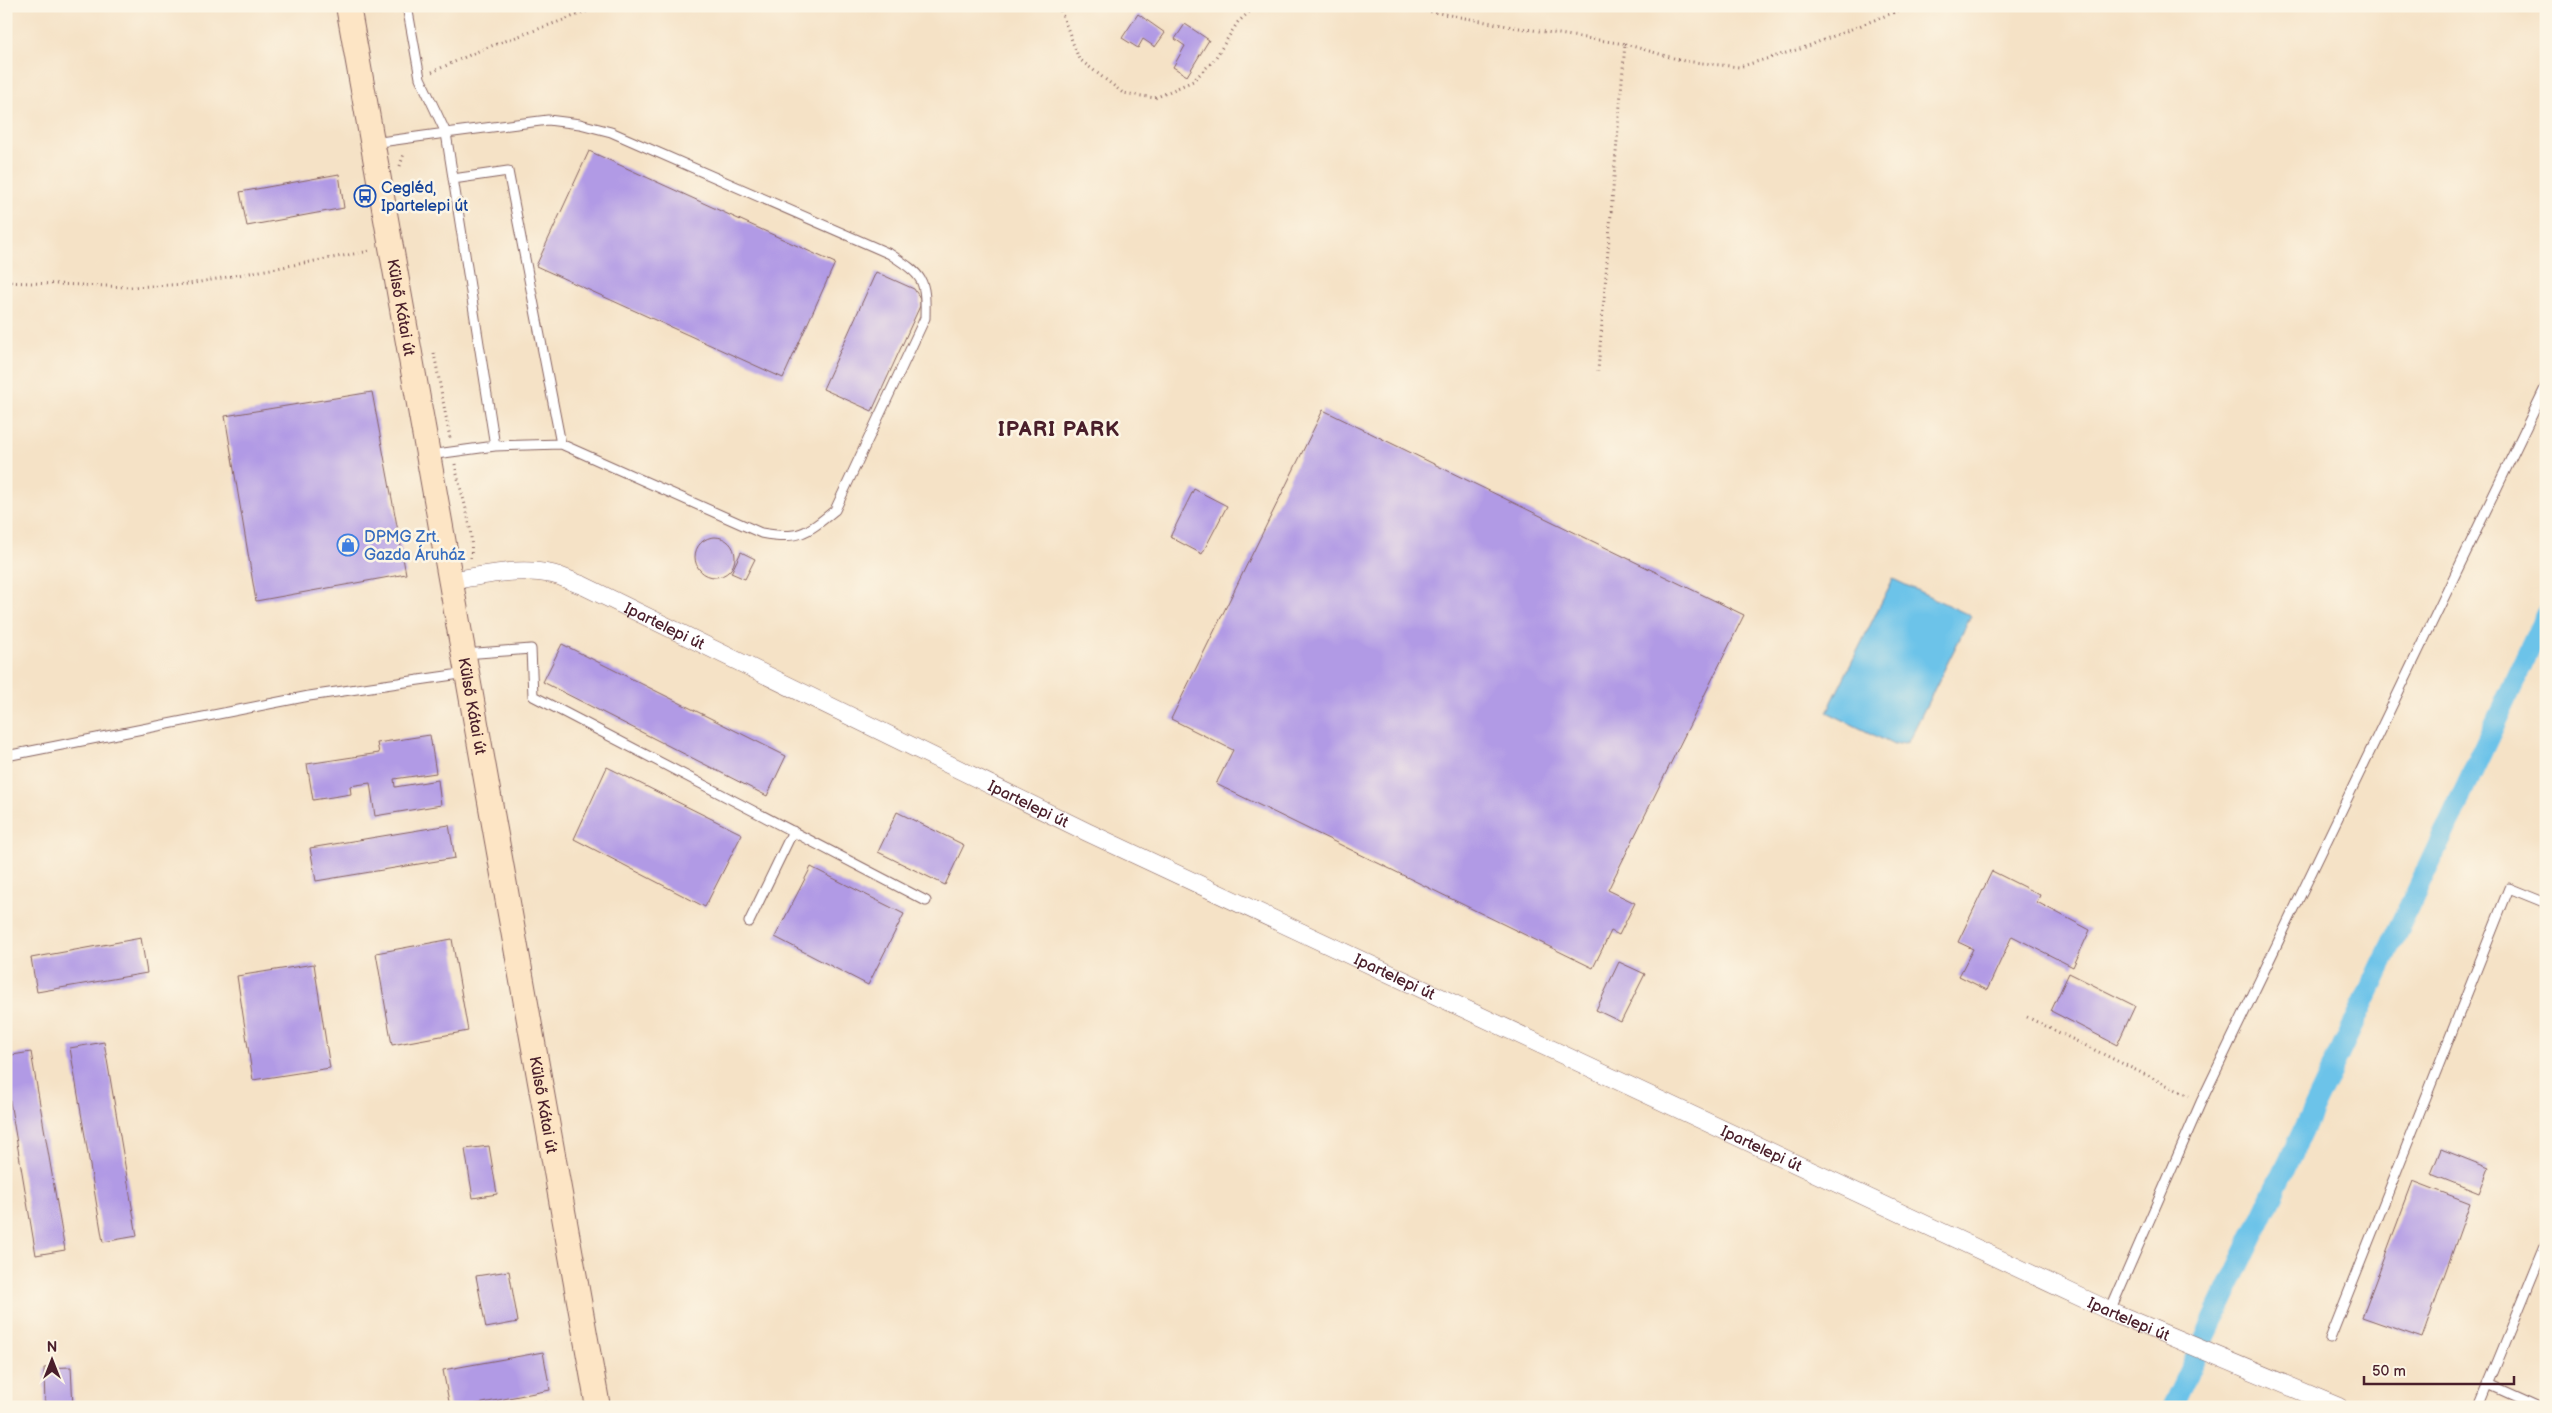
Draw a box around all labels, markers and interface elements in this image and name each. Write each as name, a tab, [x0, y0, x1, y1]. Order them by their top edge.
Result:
place label: Cegléd, Ipartelepi út	[381, 179, 468, 216]
bus stop icon: Cegléd, Ipartelepi út	[353, 184, 377, 208]
street label: Külső Kátai út	[382, 257, 418, 358]
district label: IPARI PARK	[998, 417, 1120, 442]
place label: DPMG Zrt. Gazda Áruház	[364, 528, 466, 565]
shop icon: DPMG Zrt. Gazda Áruház	[336, 533, 360, 557]
street label: Ipartelepi út	[621, 599, 708, 655]
street label: Külső Kátai út	[453, 656, 489, 756]
street label: Ipartelepi út	[985, 777, 1071, 832]
street label: Ipartelepi út	[1351, 950, 1438, 1005]
street label: Külső Kátai út	[525, 1055, 561, 1155]
street label: Ipartelepi út	[1717, 1122, 1805, 1176]
street label: Ipartelepi út	[2084, 1294, 2172, 1346]
north arrow	[28, 1336, 78, 1386]
text: N	[47, 1339, 57, 1356]
scale bar	[2364, 1353, 2514, 1385]
text: 50 m	[2372, 1362, 2406, 1381]

